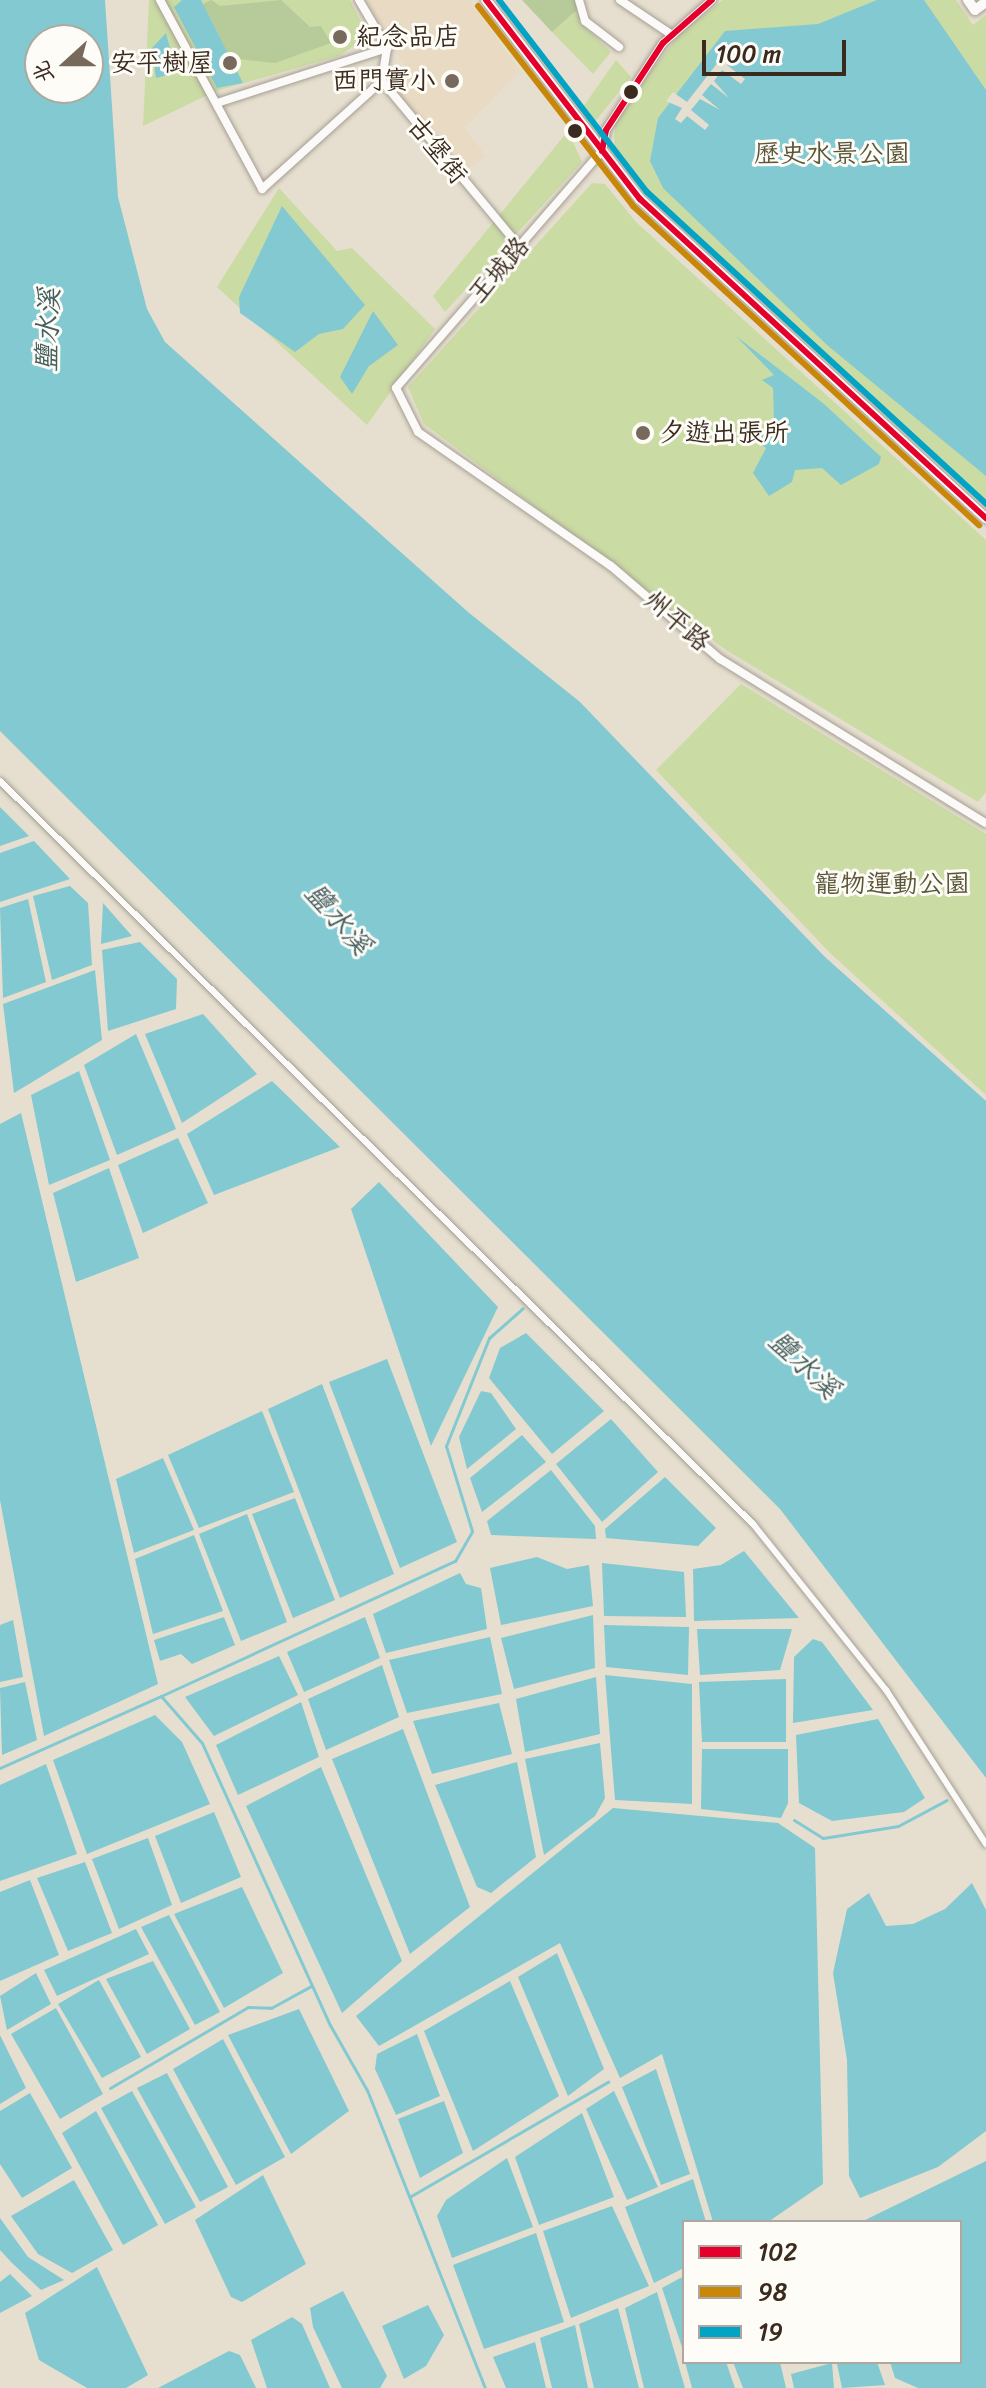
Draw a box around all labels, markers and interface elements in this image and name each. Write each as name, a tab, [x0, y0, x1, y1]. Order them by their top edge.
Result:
place label: 紀念品店	[356, 21, 460, 53]
north arrow	[24, 24, 104, 104]
scale bar	[706, 24, 850, 74]
marker: 紀念品店	[331, 28, 349, 46]
text: 100 m	[716, 33, 781, 75]
place label: 安平樹屋	[110, 47, 214, 79]
marker: 安平樹屋	[221, 54, 239, 72]
text: 北	[21, 55, 65, 89]
place label: 西門實小	[332, 65, 436, 97]
marker: 西門實小	[443, 72, 461, 90]
unlabelled marker	[623, 84, 639, 100]
street label: 古堡街	[400, 110, 474, 190]
unlabelled marker	[567, 123, 583, 139]
park label: 歷史水景公園	[754, 138, 910, 170]
street label: 王城路	[462, 230, 536, 310]
water label: 鹽水溪	[30, 287, 66, 373]
place label: 夕遊出張所	[659, 417, 789, 449]
marker: 夕遊出張所	[634, 424, 652, 442]
street label: 州平路	[637, 584, 717, 658]
park label: 寵物運動公園	[814, 868, 970, 900]
water label: 鹽水溪	[298, 876, 378, 962]
water label: 鹽水溪	[762, 1324, 846, 1406]
legend	[682, 2220, 962, 2364]
text: 102	[758, 2231, 797, 2273]
text: 98	[758, 2271, 787, 2313]
text: 19	[758, 2311, 783, 2353]

